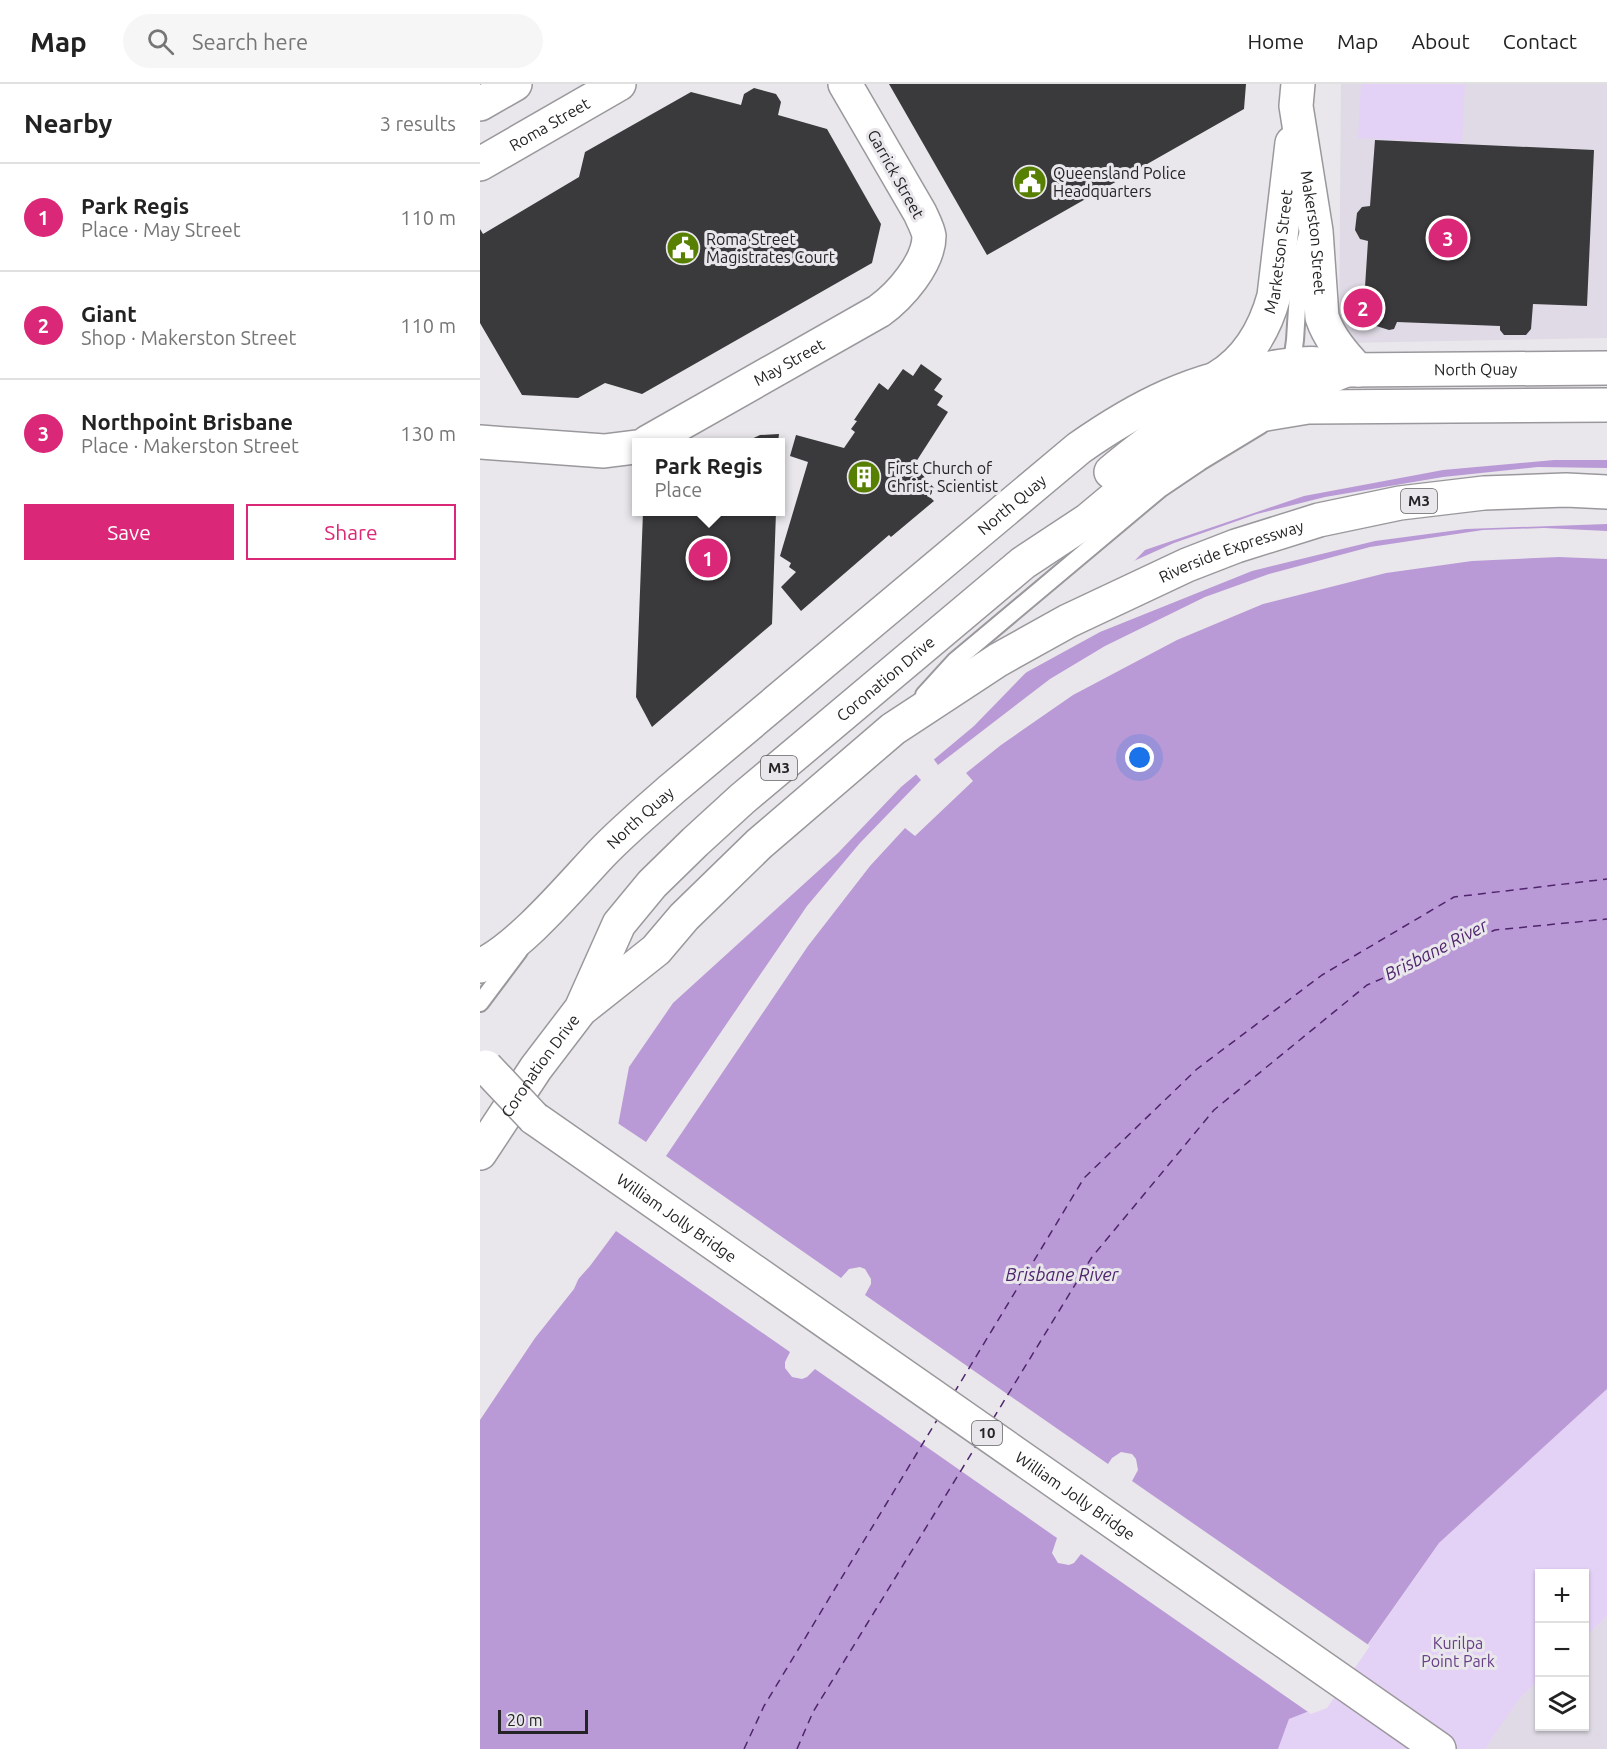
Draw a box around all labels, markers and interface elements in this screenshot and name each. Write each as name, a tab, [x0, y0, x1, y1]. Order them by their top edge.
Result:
search box	[123, 14, 543, 68]
icon: search	[144, 25, 177, 58]
text: Map	[30, 26, 87, 57]
text: Search here	[192, 29, 308, 54]
text: Home	[1247, 29, 1304, 53]
text: Map	[1337, 29, 1378, 53]
text: About	[1411, 29, 1470, 53]
text: Contact	[1503, 29, 1577, 53]
street label: Roma Street	[506, 94, 593, 154]
text: Nearby	[24, 109, 112, 138]
text: 3 results	[380, 112, 456, 135]
street label: Garrick Street	[864, 126, 928, 222]
public building icon: Queensland Police Headquarters	[1012, 164, 1048, 200]
place label: Queensland Police Headquarters	[1053, 164, 1186, 200]
street label: Makerston Street	[1297, 169, 1329, 296]
street label: Marketson Street	[1260, 188, 1296, 316]
text: Park Regis	[81, 193, 189, 218]
text: 1	[38, 206, 49, 229]
text: 110 m	[400, 206, 456, 229]
pin: 3	[1428, 216, 1468, 260]
text: Place · May Street	[81, 218, 241, 241]
public building icon: Roma Street Magistrates Court	[665, 230, 701, 266]
place label: Roma Street Magistrates Court	[706, 230, 836, 266]
pin: 2	[1344, 286, 1382, 330]
text: Giant	[81, 301, 137, 326]
text: 2	[38, 314, 49, 337]
text: 110 m	[400, 314, 456, 337]
text: Shop · Makerston Street	[81, 326, 296, 349]
street label: May Street	[750, 335, 828, 389]
street label: North Quay	[1434, 360, 1518, 378]
text: Northpoint Brisbane	[81, 409, 293, 434]
text: 3	[38, 422, 49, 445]
text: 130 m	[400, 422, 456, 445]
text: Place · Makerston Street	[81, 434, 299, 457]
popup	[632, 438, 785, 516]
text: Park Regis	[654, 453, 763, 478]
building icon: First Church of Christ, Scientist	[846, 459, 882, 495]
place label: First Church of Christ, Scientist	[887, 459, 999, 495]
street label: North Quay	[974, 471, 1050, 538]
text: Place	[654, 478, 702, 501]
road number: M3	[1401, 489, 1437, 513]
button: Save	[24, 504, 234, 560]
button: Share	[246, 504, 456, 560]
street label: Riverside Expressway	[1156, 516, 1306, 586]
pin: 1	[688, 536, 728, 580]
street label: Coronation Drive	[833, 632, 938, 725]
your location	[1125, 743, 1154, 772]
road number: M3	[761, 756, 797, 780]
street label: North Quay	[603, 783, 677, 852]
water label: Brisbane River	[1381, 914, 1491, 984]
street label: Coronation Drive	[497, 1011, 583, 1120]
street label: William Jolly Bridge	[613, 1170, 740, 1265]
water label: Brisbane River	[1006, 1264, 1120, 1284]
road number: 10	[972, 1421, 1002, 1445]
street label: William Jolly Bridge	[1012, 1448, 1139, 1543]
map controls	[1535, 1569, 1589, 1731]
button: +	[1535, 1569, 1589, 1623]
button: −	[1535, 1623, 1589, 1677]
park label: Kurilpa Point Park	[1421, 1634, 1495, 1670]
button: layers	[1535, 1677, 1589, 1731]
scale bar	[498, 1707, 588, 1734]
text: 20 m	[507, 1711, 543, 1729]

